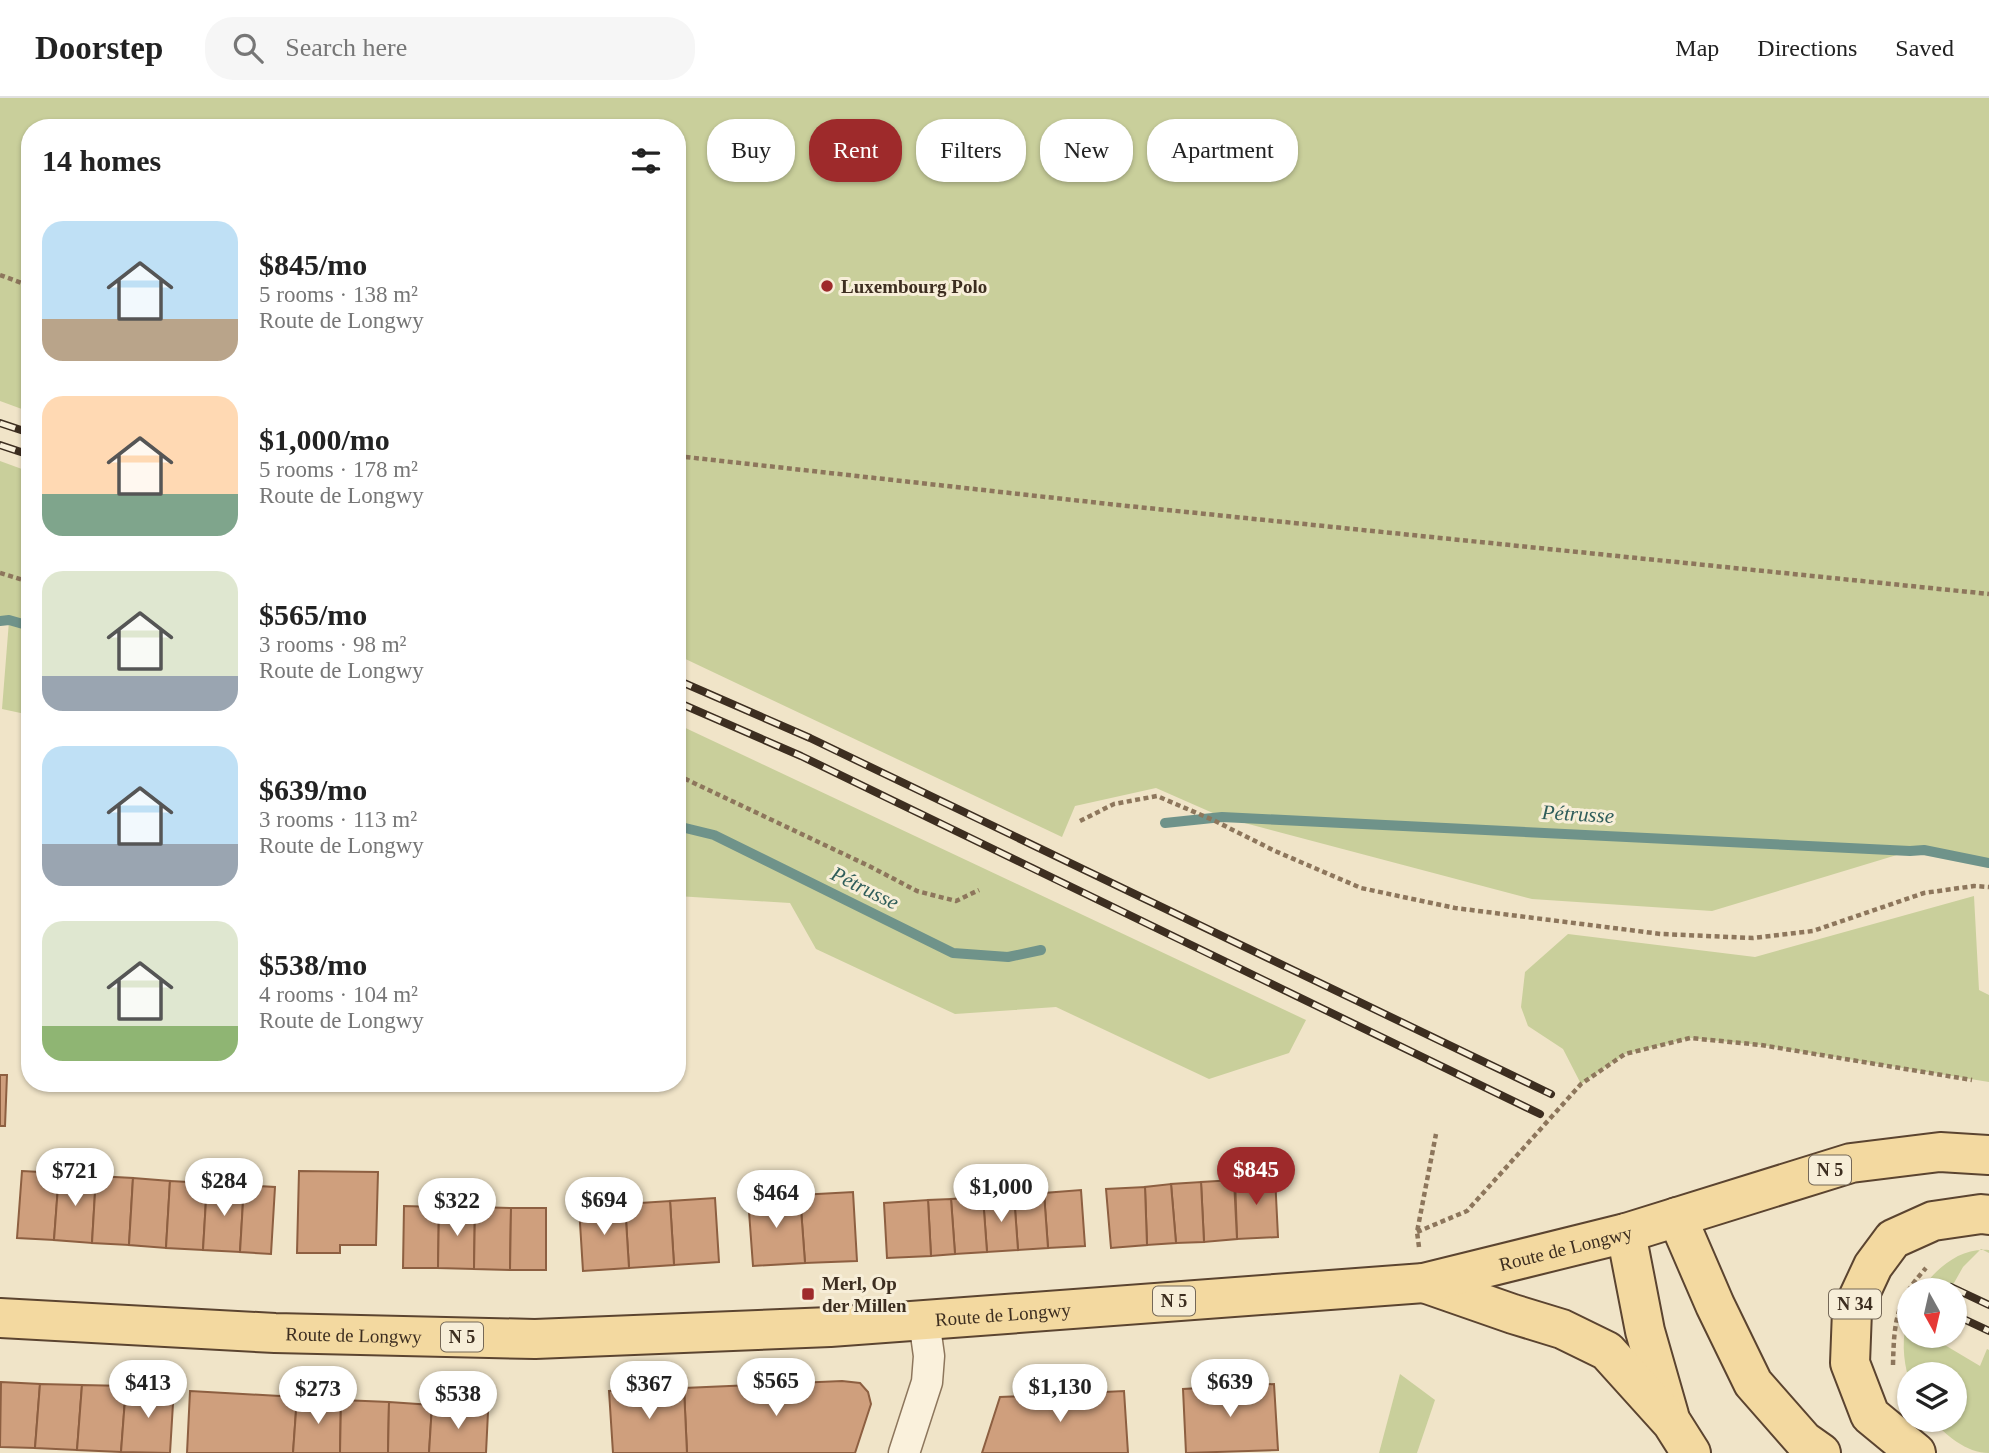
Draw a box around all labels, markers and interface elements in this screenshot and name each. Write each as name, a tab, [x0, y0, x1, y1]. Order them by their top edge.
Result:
search box	[205, 17, 695, 80]
icon: search	[229, 29, 267, 67]
text: Doorstep	[35, 30, 163, 66]
text: Search here	[285, 33, 407, 62]
text: Map	[1675, 35, 1719, 61]
text: Directions	[1757, 35, 1857, 61]
text: Saved	[1895, 35, 1954, 61]
chip: Buy	[707, 119, 795, 182]
chip: Rent	[809, 119, 902, 182]
chip: Filters	[916, 119, 1026, 182]
chip: New	[1040, 119, 1133, 182]
chip: Apartment	[1147, 119, 1298, 182]
icon: filters	[627, 142, 665, 180]
text: 14 homes	[42, 144, 161, 177]
text: $845/mo	[259, 248, 367, 281]
icon: home	[98, 249, 182, 333]
place label: Luxembourg Polo	[841, 276, 987, 297]
marker: Luxembourg Polo	[819, 278, 835, 294]
text: 5 rooms · 138 m²	[259, 282, 418, 307]
text: Route de Longwy	[259, 308, 424, 333]
text: $1,000/mo	[259, 423, 390, 456]
icon: home	[98, 424, 182, 508]
text: 5 rooms · 178 m²	[259, 457, 418, 482]
text: Route de Longwy	[259, 483, 424, 508]
text: $565/mo	[259, 598, 367, 631]
icon: home	[98, 599, 182, 683]
text: 3 rooms · 98 m²	[259, 632, 406, 657]
text: Route de Longwy	[259, 658, 424, 683]
text: $639/mo	[259, 773, 367, 806]
icon: home	[98, 774, 182, 858]
water label: Pétrusse	[1540, 800, 1615, 828]
text: 3 rooms · 113 m²	[259, 807, 417, 832]
text: Route de Longwy	[259, 833, 424, 858]
water label: Pétrusse	[826, 861, 903, 915]
text: $538/mo	[259, 948, 367, 981]
icon: home	[98, 949, 182, 1033]
text: 4 rooms · 104 m²	[259, 982, 418, 1007]
text: Route de Longwy	[259, 1008, 424, 1033]
pin: $721	[34, 1148, 116, 1208]
pin: $845	[1215, 1148, 1297, 1207]
road number: N 5	[1809, 1156, 1851, 1184]
text: $845	[1233, 1157, 1279, 1182]
text: $721	[52, 1158, 98, 1183]
pin: $284	[183, 1158, 265, 1218]
pin: $1,000	[944, 1164, 1058, 1224]
text: $284	[201, 1168, 247, 1193]
pin: $464	[735, 1170, 817, 1230]
text: $1,000	[969, 1174, 1033, 1199]
pin: $322	[416, 1178, 498, 1238]
pin: $694	[563, 1178, 645, 1237]
text: $464	[753, 1180, 799, 1205]
text: $694	[581, 1187, 627, 1212]
text: $322	[434, 1188, 480, 1213]
street label: Route de Longwy	[1497, 1221, 1635, 1275]
place label: Merl, Op der Millen	[822, 1273, 907, 1316]
north arrow	[1897, 1278, 1967, 1348]
map controls	[1897, 1278, 1967, 1432]
marker: Merl, Op der Millen	[800, 1286, 816, 1302]
road number: N 5	[1153, 1286, 1195, 1316]
road number: N 34	[1829, 1289, 1881, 1318]
street label: Route de Longwy	[934, 1299, 1072, 1330]
road number: N 5	[441, 1322, 483, 1352]
street label: Route de Longwy	[285, 1323, 422, 1347]
pin: $565	[735, 1358, 817, 1418]
pin: $413	[107, 1360, 189, 1420]
pin: $639	[1189, 1360, 1271, 1419]
pin: $367	[608, 1362, 690, 1421]
button: layers	[1897, 1362, 1967, 1432]
pin: $1,130	[1003, 1364, 1117, 1424]
pin: $273	[277, 1366, 359, 1426]
text: $565	[753, 1368, 799, 1393]
text: $639	[1207, 1369, 1253, 1394]
text: $413	[125, 1370, 171, 1395]
text: $367	[626, 1371, 672, 1396]
pin: $538	[417, 1372, 499, 1431]
text: $1,130	[1028, 1374, 1092, 1399]
text: $273	[295, 1376, 341, 1401]
text: $538	[435, 1381, 481, 1406]

